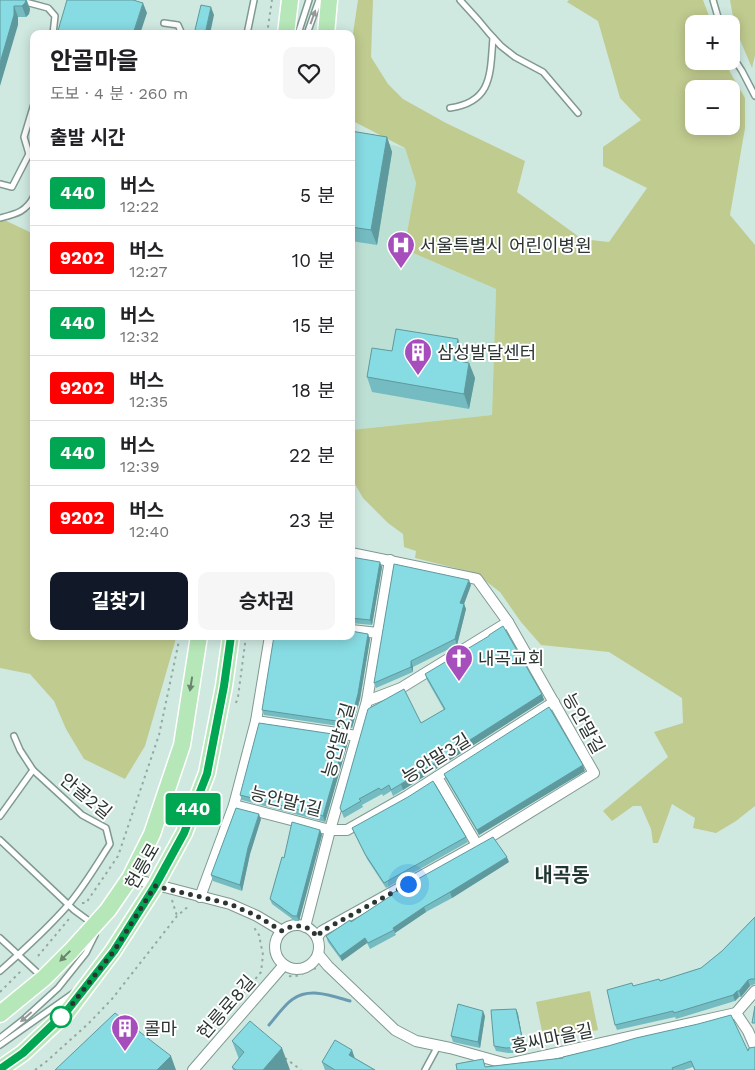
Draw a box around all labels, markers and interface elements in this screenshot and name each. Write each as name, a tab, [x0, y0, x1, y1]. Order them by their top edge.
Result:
one-way arrow	[309, 9, 317, 24]
map controls	[685, 15, 740, 135]
button: +	[685, 15, 740, 70]
text: 안골마을	[50, 47, 138, 75]
button: heart	[283, 47, 335, 99]
button: −	[685, 80, 740, 135]
text: 도보 · 4 분 · 260 m	[50, 84, 188, 103]
text: 출발 시간	[50, 126, 125, 149]
text: 버스	[120, 174, 155, 197]
text: 440	[60, 182, 95, 203]
text: 5 분	[300, 184, 335, 207]
text: 12:22	[120, 197, 159, 216]
hospital icon: 서울특별시 어린이병원	[386, 230, 416, 269]
place label: 서울특별시 어린이병원	[420, 235, 592, 256]
text: 버스	[129, 239, 164, 262]
text: 9202	[60, 247, 104, 268]
text: 10 분	[292, 249, 335, 272]
text: 12:27	[129, 262, 167, 281]
text: 버스	[120, 304, 155, 327]
text: 440	[60, 312, 95, 333]
text: 15 분	[293, 314, 335, 337]
text: 12:32	[120, 327, 159, 346]
building icon: 삼성발달센터	[403, 337, 433, 376]
place label: 삼성발달센터	[437, 342, 536, 363]
text: 버스	[129, 369, 164, 392]
text: 9202	[60, 377, 104, 398]
text: 18 분	[292, 379, 335, 402]
text: 12:35	[129, 392, 168, 411]
text: 버스	[120, 434, 155, 457]
text: 440	[60, 442, 95, 463]
text: 22 분	[289, 444, 335, 467]
text: 12:39	[120, 457, 160, 476]
text: 버스	[129, 499, 164, 522]
text: 9202	[60, 507, 104, 528]
text: 23 분	[289, 509, 335, 532]
text: 12:40	[129, 522, 169, 541]
button: 길찾기	[50, 572, 188, 630]
button: 승차권	[198, 572, 335, 630]
church icon: 내곡교회	[444, 643, 474, 682]
place label: 내곡교회	[478, 648, 544, 669]
one-way arrow	[187, 677, 195, 693]
street label: 능안말길	[559, 689, 609, 757]
street label: 능안말2길	[317, 700, 359, 780]
street label: 능안말3길	[398, 729, 474, 787]
street label: 안골2길	[56, 769, 116, 823]
street label: 능안말1길	[248, 782, 324, 820]
line badge: 440	[164, 793, 222, 825]
text: 440	[176, 798, 210, 819]
street label: 헌릉로	[120, 839, 164, 893]
district label: 내곡동	[534, 863, 590, 887]
your location	[396, 872, 421, 897]
one-way arrow	[60, 950, 72, 962]
street label: 헌릉로8길	[193, 971, 259, 1043]
unlabelled marker	[50, 1006, 72, 1028]
one-way arrow	[21, 1011, 33, 1023]
building icon: 콜마	[110, 1013, 140, 1052]
place label: 콜마	[144, 1018, 178, 1039]
street label: 홍씨마을길	[509, 1019, 595, 1057]

